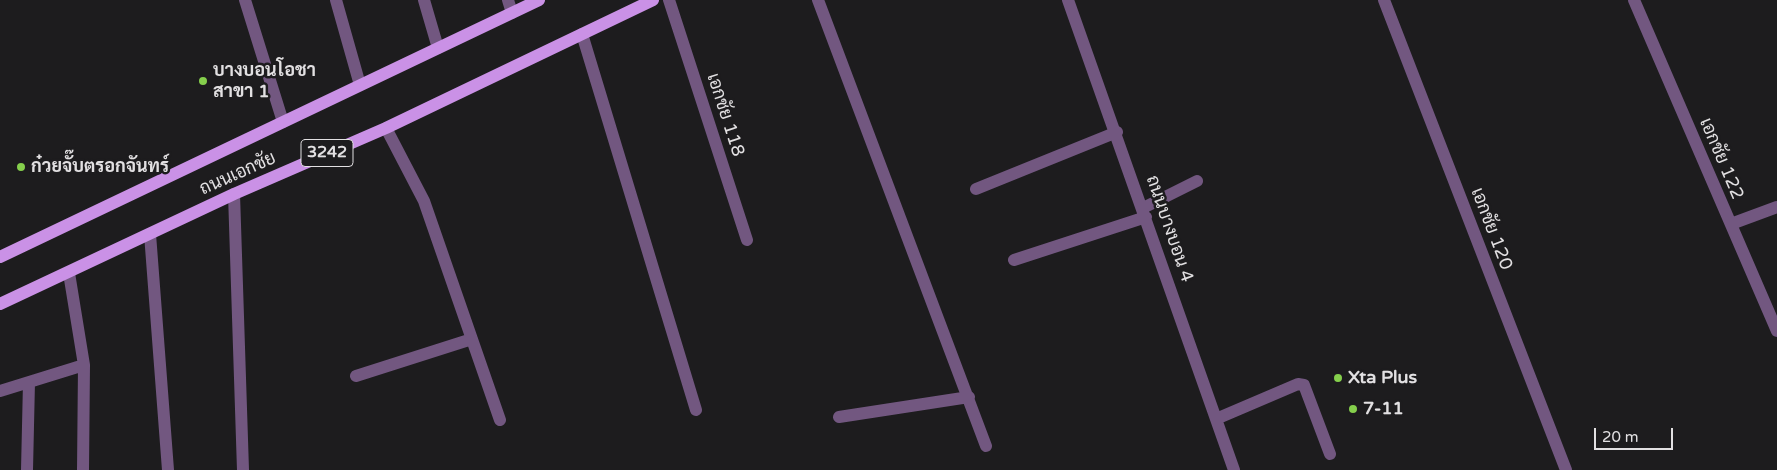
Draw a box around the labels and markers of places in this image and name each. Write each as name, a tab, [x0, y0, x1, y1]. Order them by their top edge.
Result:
place label: บางบอนโอชา สาขา 1	[213, 60, 316, 102]
marker: บางบอนโอชา สาขา 1	[197, 75, 209, 87]
place label: ก๋วยจั๊บตรอกจันทร์	[31, 156, 169, 178]
marker: ก๋วยจั๊บตรอกจันทร์	[15, 161, 27, 173]
place label: Xta Plus	[1348, 367, 1417, 389]
marker: Xta Plus	[1332, 372, 1344, 384]
place label: 7-11	[1363, 398, 1404, 420]
marker: 7-11	[1347, 403, 1359, 415]

